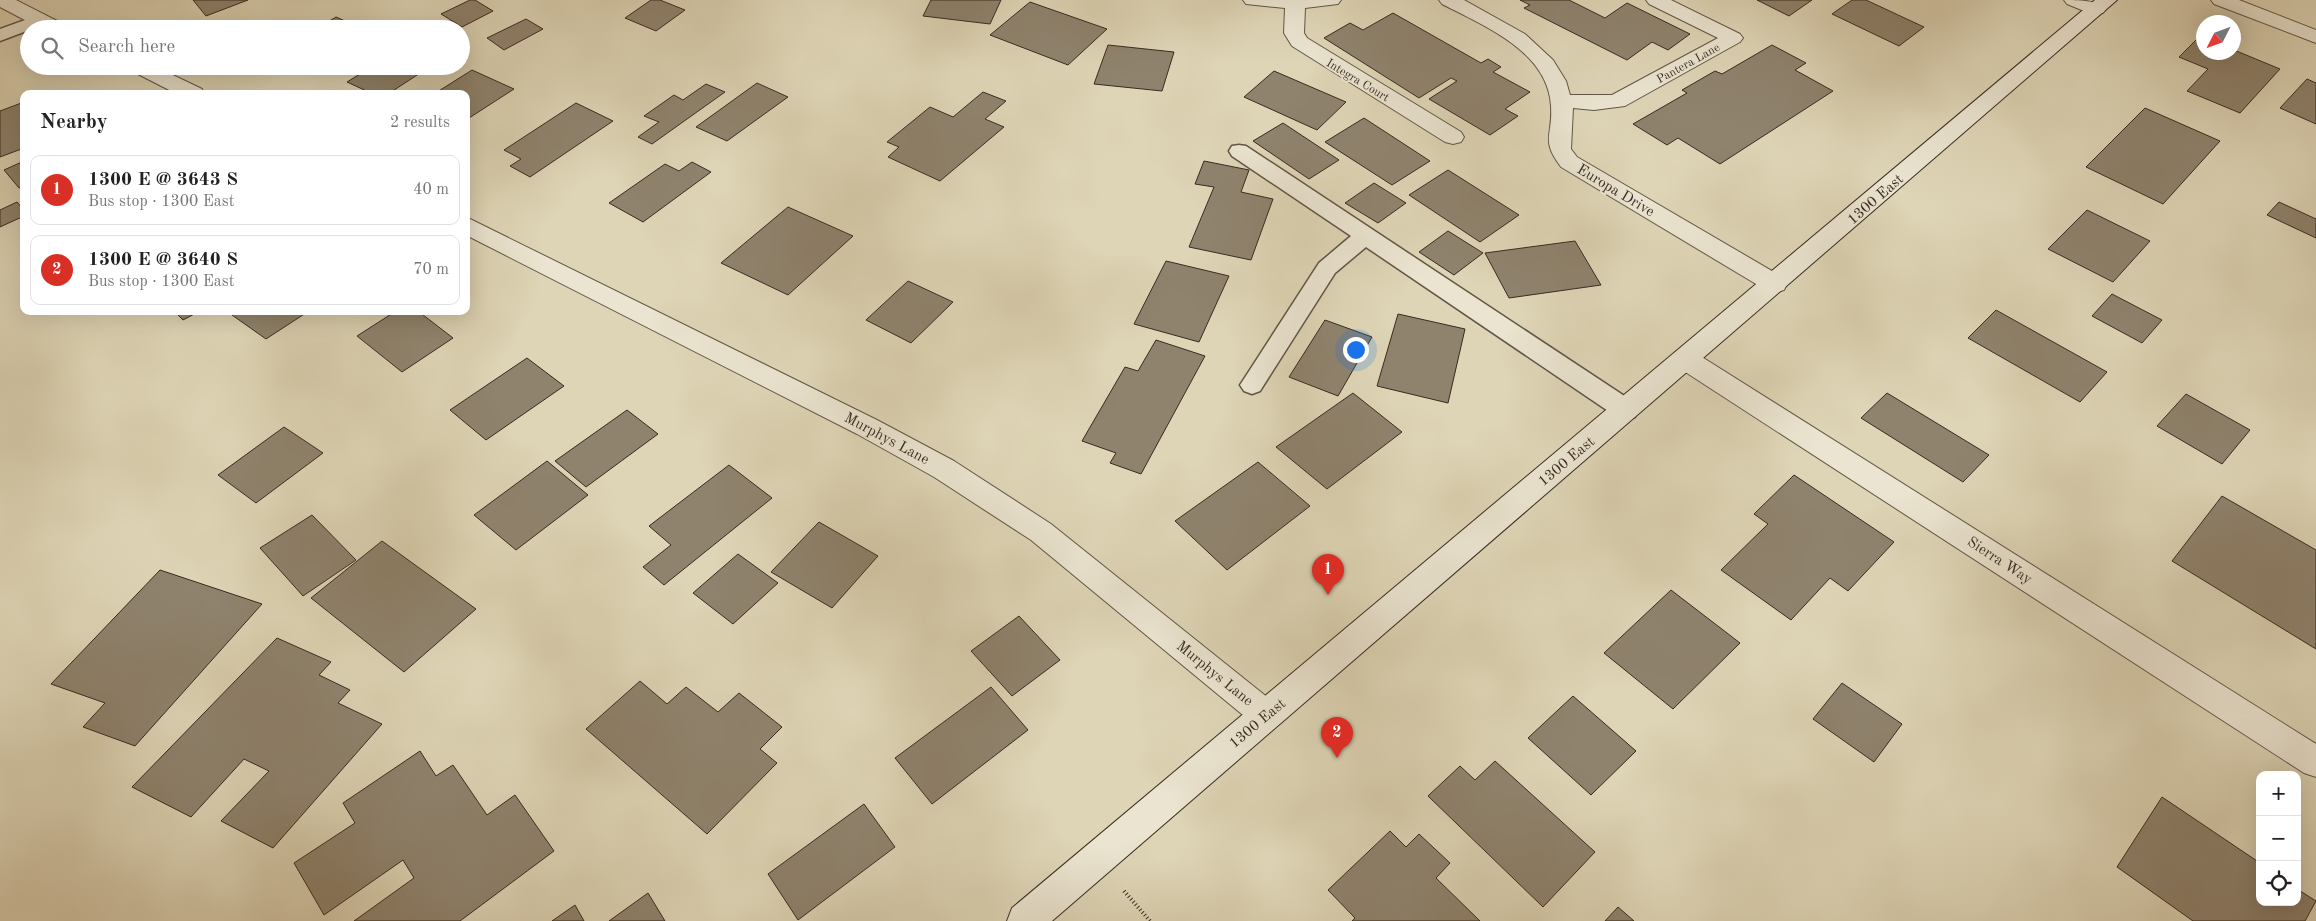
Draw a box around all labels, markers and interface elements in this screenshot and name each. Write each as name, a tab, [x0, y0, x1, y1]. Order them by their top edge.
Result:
north arrow	[2196, 15, 2241, 60]
search box	[20, 20, 470, 75]
icon: search	[38, 34, 66, 62]
text: Search here	[78, 38, 175, 57]
street label: Pantera Lane	[1655, 41, 1722, 86]
street label: Integra Court	[1324, 57, 1391, 104]
text: Nearby	[40, 112, 108, 133]
text: 2 results	[390, 115, 450, 131]
street label: Europa Drive	[1574, 162, 1657, 220]
text: 1300 E @ 3643 S	[88, 171, 238, 190]
street label: 1300 East	[1845, 172, 1907, 228]
text: 1	[52, 182, 62, 198]
text: 40 m	[413, 182, 449, 198]
text: Bus stop · 1300 East	[88, 194, 234, 210]
text: 1300 E @ 3640 S	[88, 251, 238, 270]
text: 2	[52, 262, 62, 278]
text: 70 m	[413, 262, 449, 278]
text: Bus stop · 1300 East	[88, 274, 234, 290]
your location	[1343, 337, 1369, 363]
street label: Murphys Lane	[841, 411, 931, 468]
street label: 1300 East	[1536, 434, 1598, 490]
street label: Sierra Way	[1964, 535, 2034, 588]
pin: 1	[1312, 554, 1344, 595]
street label: Murphys Lane	[1173, 639, 1255, 710]
street label: 1300 East	[1227, 696, 1289, 752]
pin: 2	[1321, 717, 1353, 758]
map controls	[2256, 771, 2301, 906]
button: +	[2256, 771, 2301, 816]
button: −	[2256, 816, 2301, 861]
button: locate	[2256, 861, 2301, 906]

